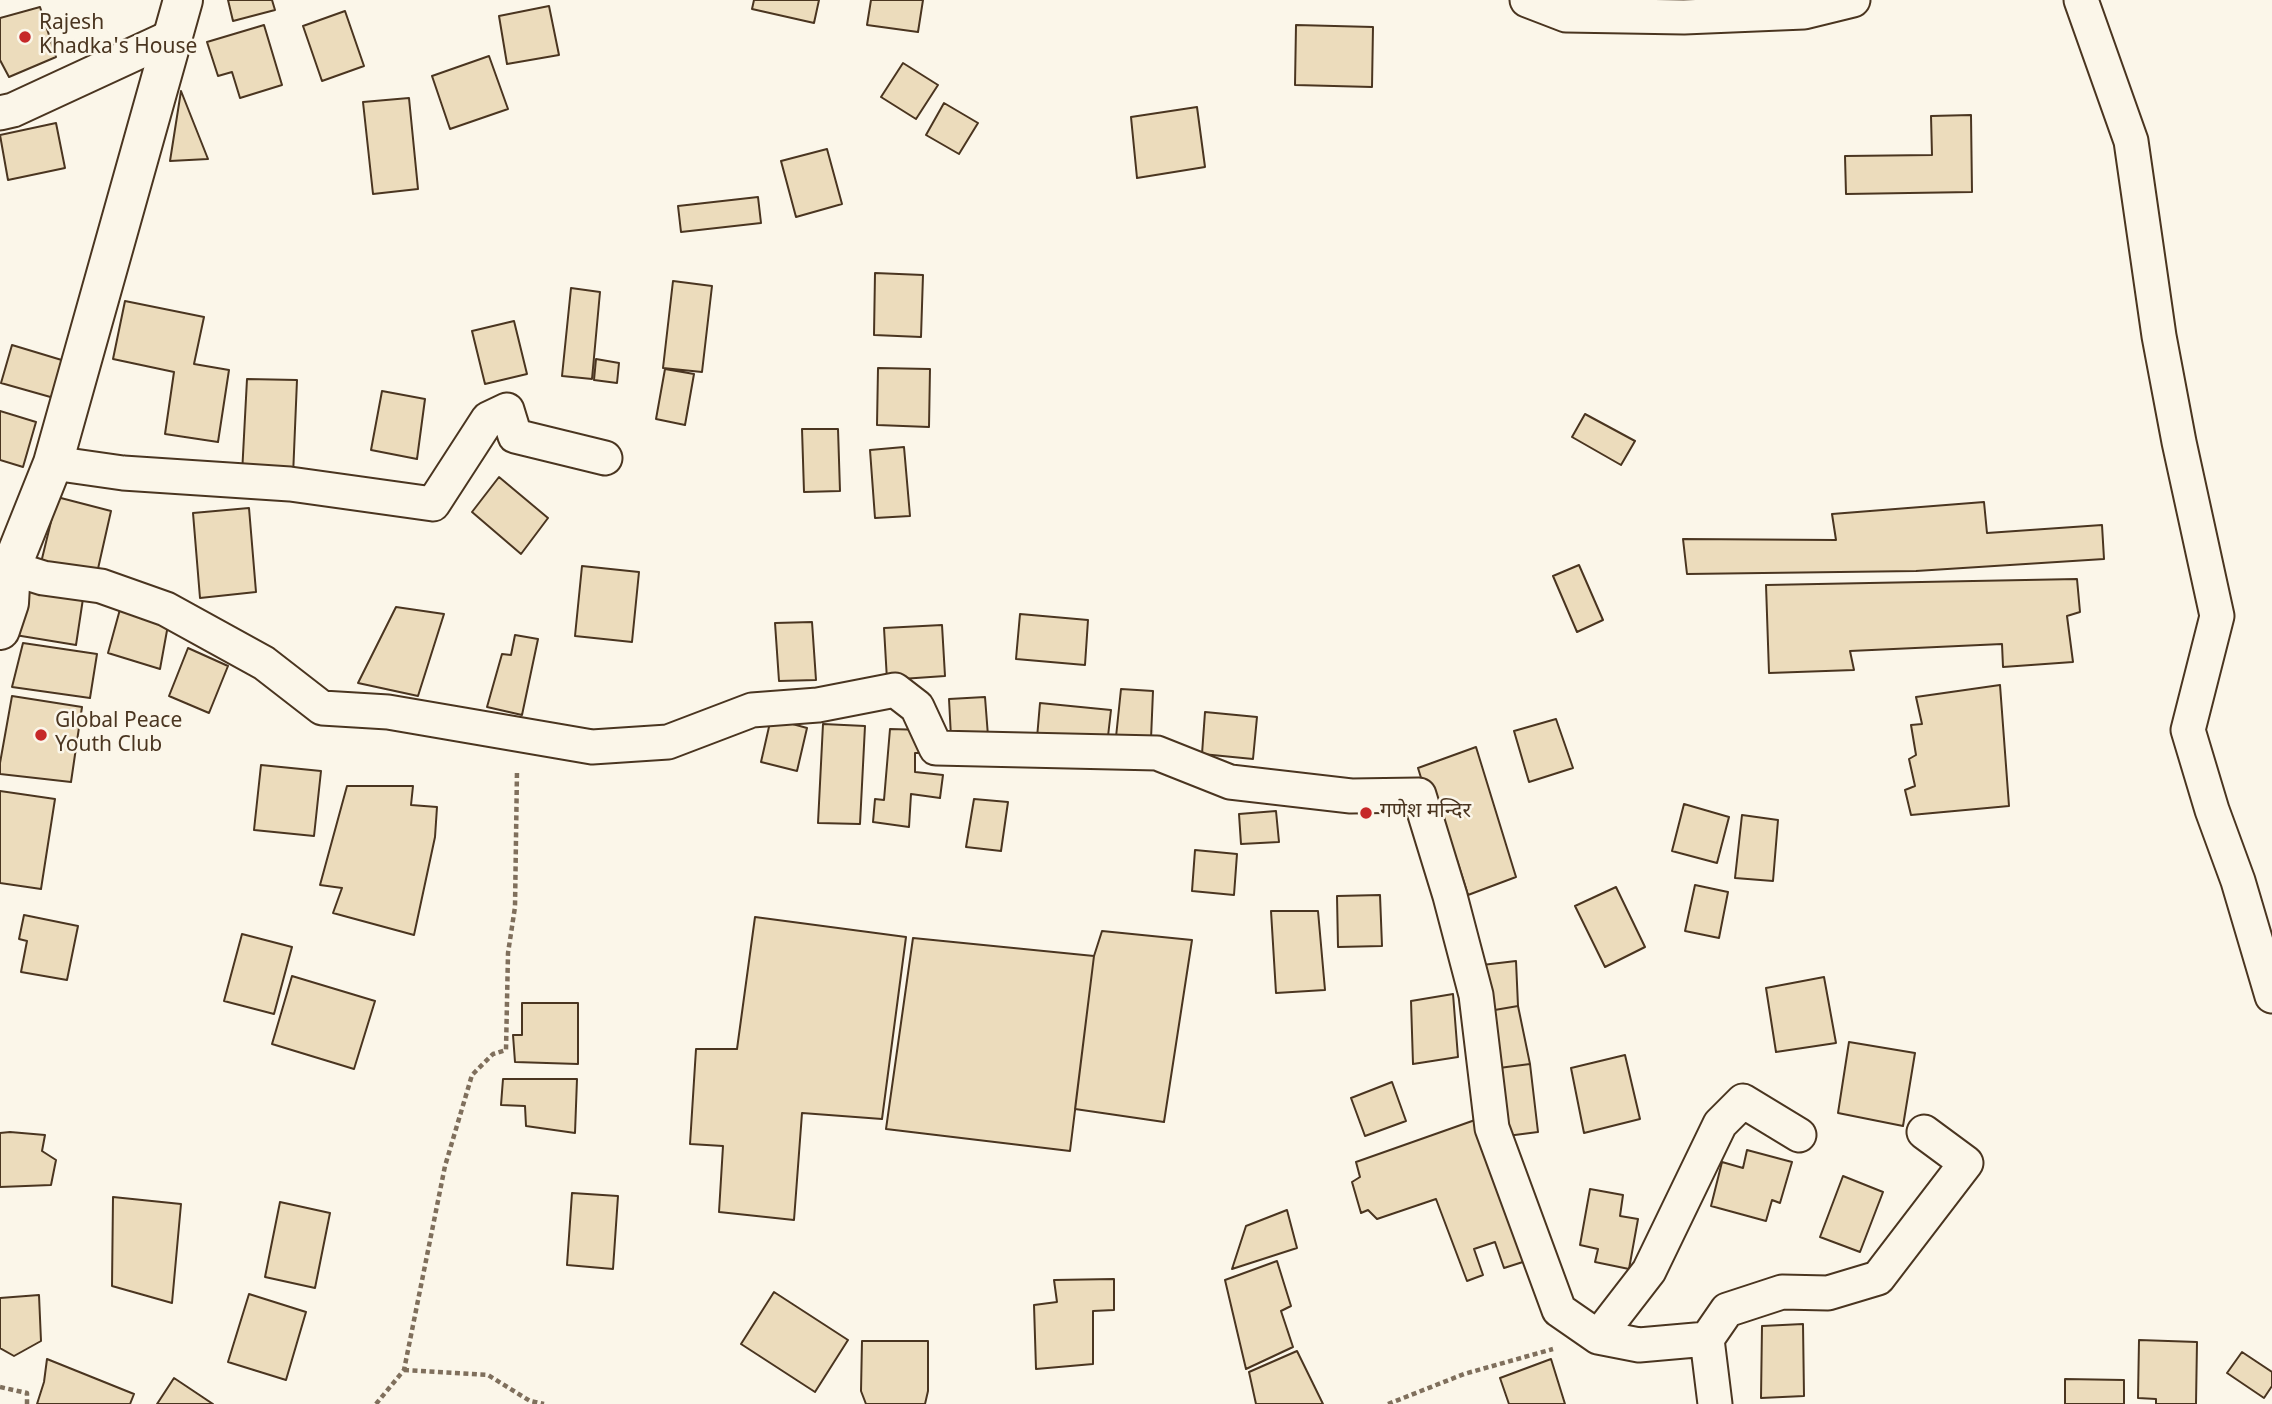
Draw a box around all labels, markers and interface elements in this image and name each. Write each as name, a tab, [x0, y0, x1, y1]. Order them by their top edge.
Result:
place label: Rajesh Khadka's House	[39, 12, 197, 62]
marker: Rajesh Khadka's House	[17, 29, 33, 45]
place label: Global Peace Youth Club	[55, 710, 182, 760]
marker: Global Peace Youth Club	[33, 727, 49, 743]
place label: गणेश मन्दिर	[1380, 800, 1471, 826]
marker: गणेश मन्दिर	[1358, 805, 1374, 821]

